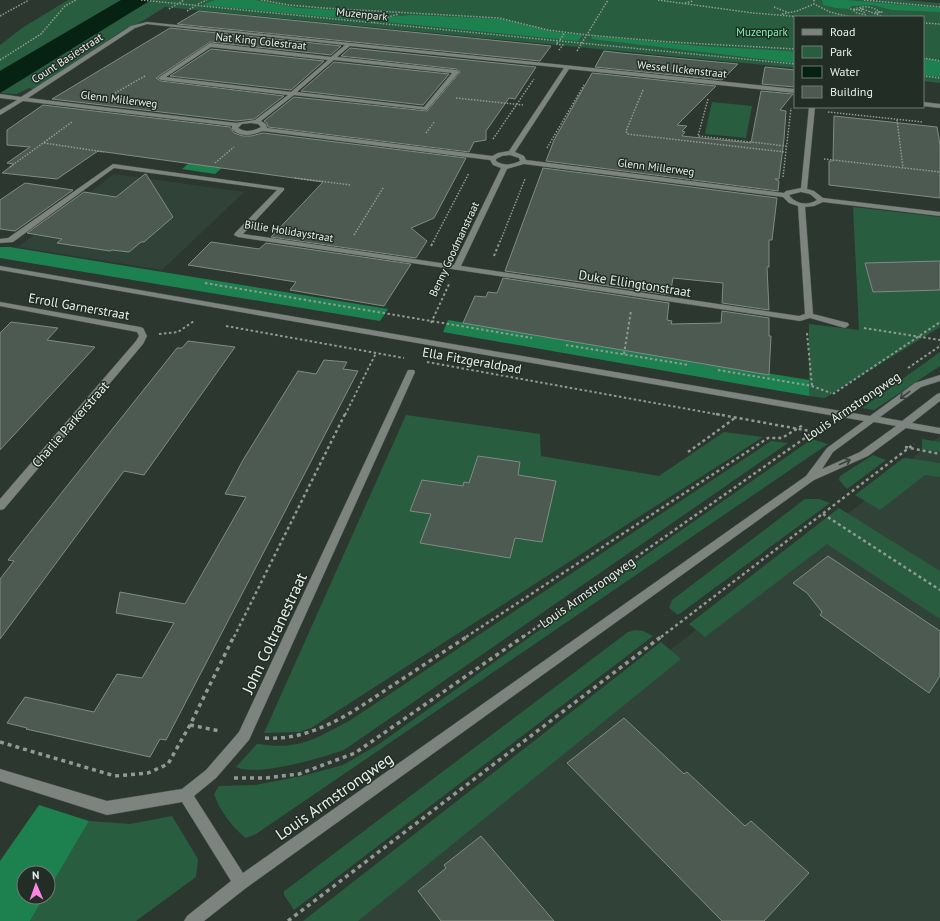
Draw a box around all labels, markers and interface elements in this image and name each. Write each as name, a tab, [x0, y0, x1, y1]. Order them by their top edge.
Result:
street label: Muzenpark	[336, 4, 389, 24]
legend	[794, 16, 924, 108]
text: Road	[830, 24, 855, 39]
park label: Muzenpark	[736, 25, 788, 39]
street label: Nat King Colestraat	[215, 29, 307, 53]
street label: Count Basiestraat	[29, 30, 106, 86]
text: Park	[830, 44, 852, 59]
street label: Wessel Ilckenstraat	[636, 57, 728, 81]
text: Water	[830, 64, 860, 79]
text: Building	[830, 84, 873, 99]
street label: Glenn Millerweg	[80, 87, 158, 111]
street label: Glenn Millerweg	[617, 155, 695, 179]
street label: Benny Goodmanstraat	[426, 199, 482, 299]
street label: Billie Holidaystraat	[243, 217, 335, 245]
street label: Duke Ellingtonstraat	[577, 266, 693, 301]
street label: Erroll Garnerstraat	[27, 289, 131, 324]
street label: Ella Fitzgeraldpad	[421, 343, 523, 378]
street label: Louis Armstrongweg	[801, 368, 904, 445]
street label: Charlie Parkerstraat	[28, 377, 113, 471]
one-way arrow	[900, 391, 911, 399]
one-way arrow	[839, 458, 851, 465]
street label: Louis Armstrongweg	[536, 553, 638, 632]
street label: John Coltranestraat	[237, 569, 311, 698]
street label: Louis Armstrongweg	[271, 748, 397, 844]
north arrow	[16, 865, 56, 905]
text: N	[32, 868, 40, 882]

